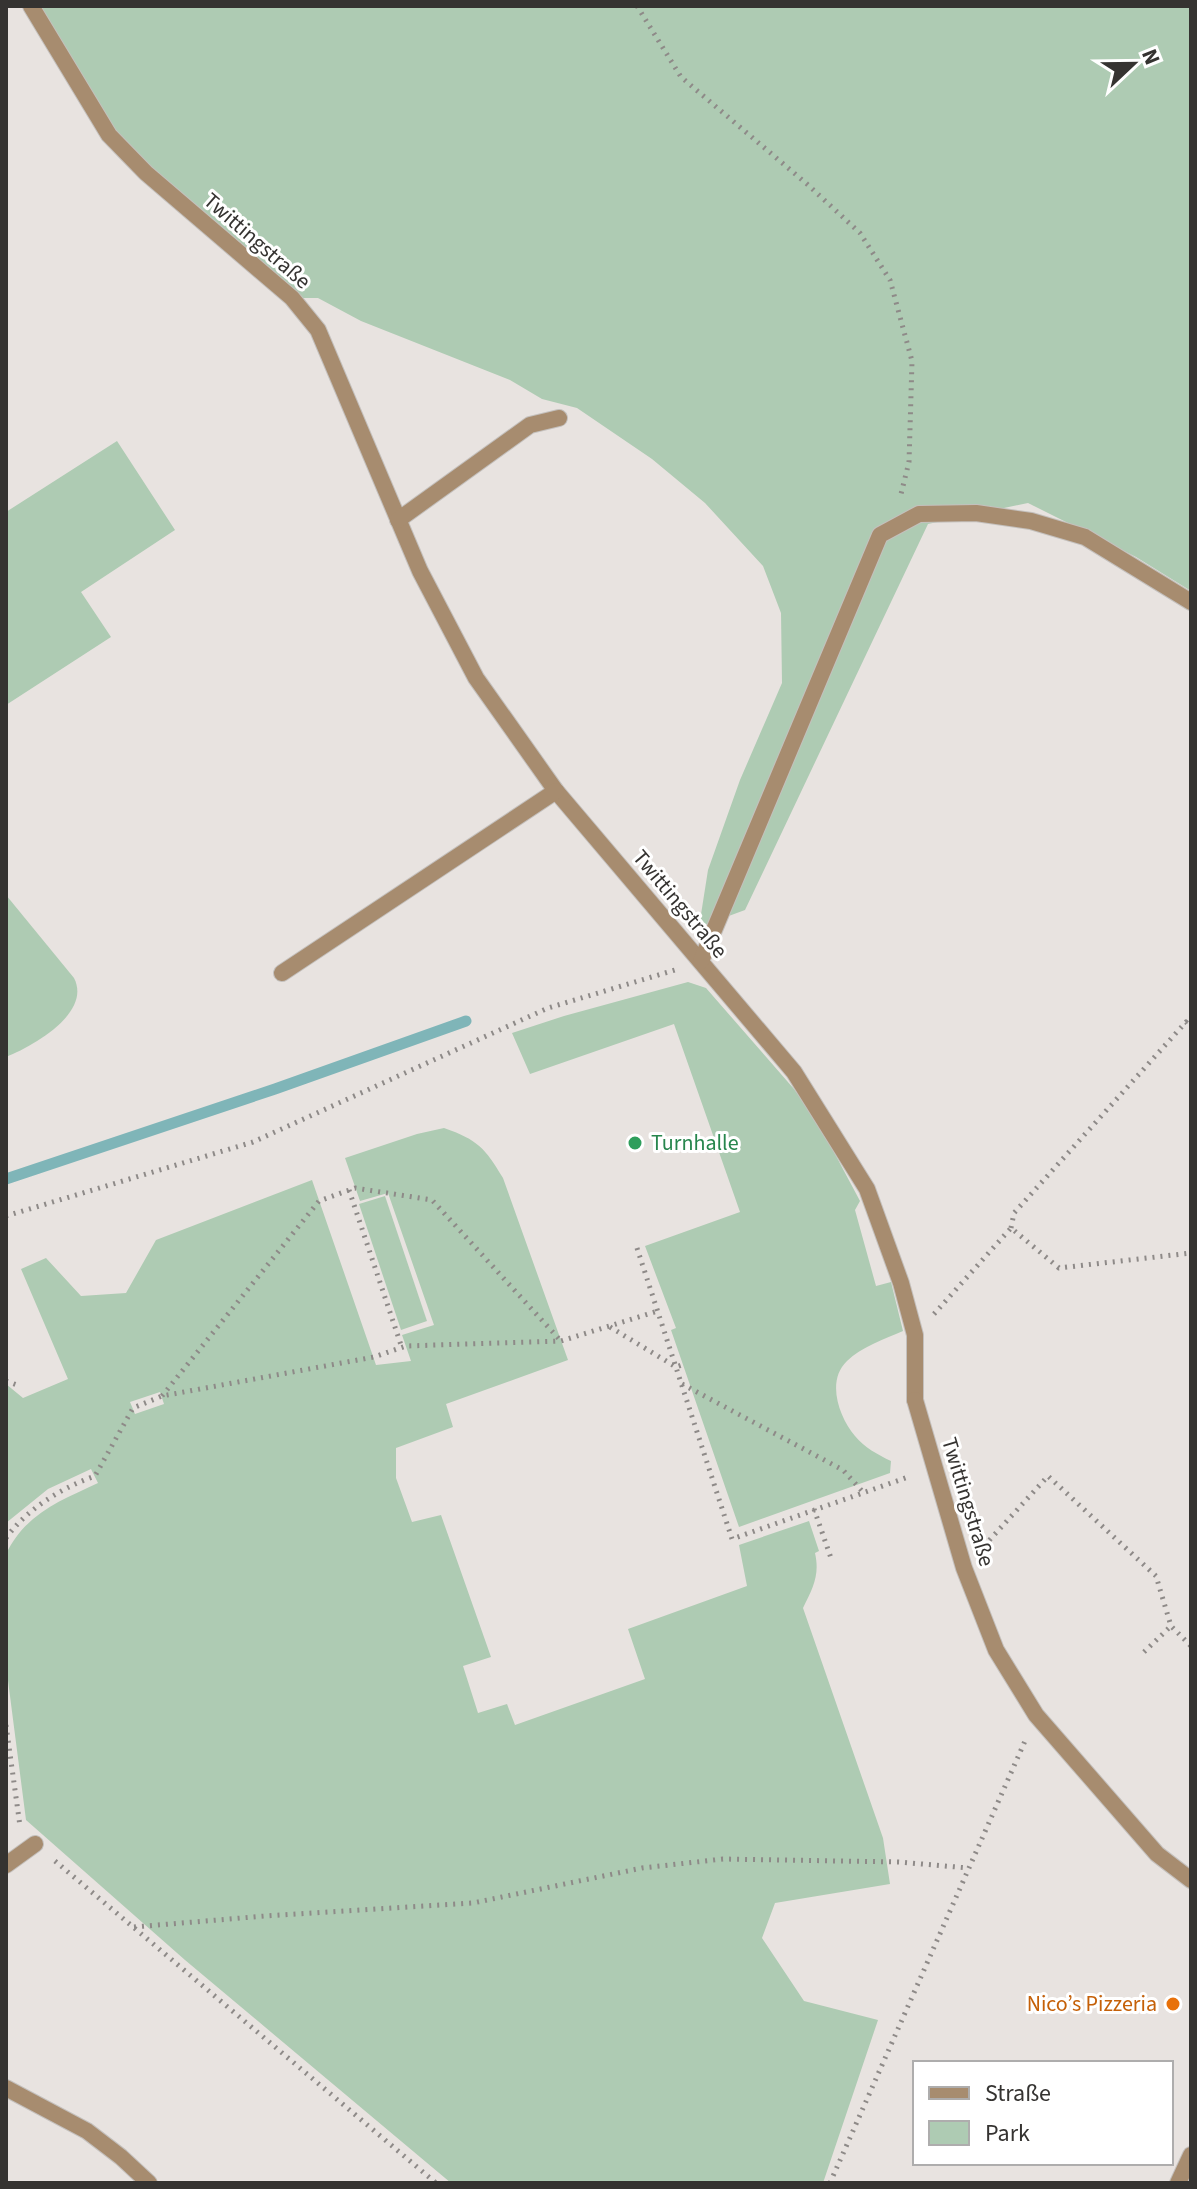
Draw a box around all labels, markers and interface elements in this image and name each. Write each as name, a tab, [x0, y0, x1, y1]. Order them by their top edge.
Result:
north arrow	[1093, 24, 1173, 104]
text: N	[1133, 44, 1168, 70]
street label: Twittingstraße	[196, 185, 318, 297]
street label: Twittingstraße	[625, 843, 735, 965]
place label: Turnhalle	[651, 1127, 739, 1159]
marker: Turnhalle	[626, 1134, 644, 1152]
street label: Twittingstraße	[933, 1434, 1003, 1570]
place label: Nico’s Pizzeria	[1027, 1988, 1157, 2020]
marker: Nico’s Pizzeria	[1164, 1995, 1182, 2013]
legend	[913, 2061, 1173, 2165]
text: Straße	[985, 2076, 1051, 2111]
text: Park	[985, 2116, 1030, 2151]

